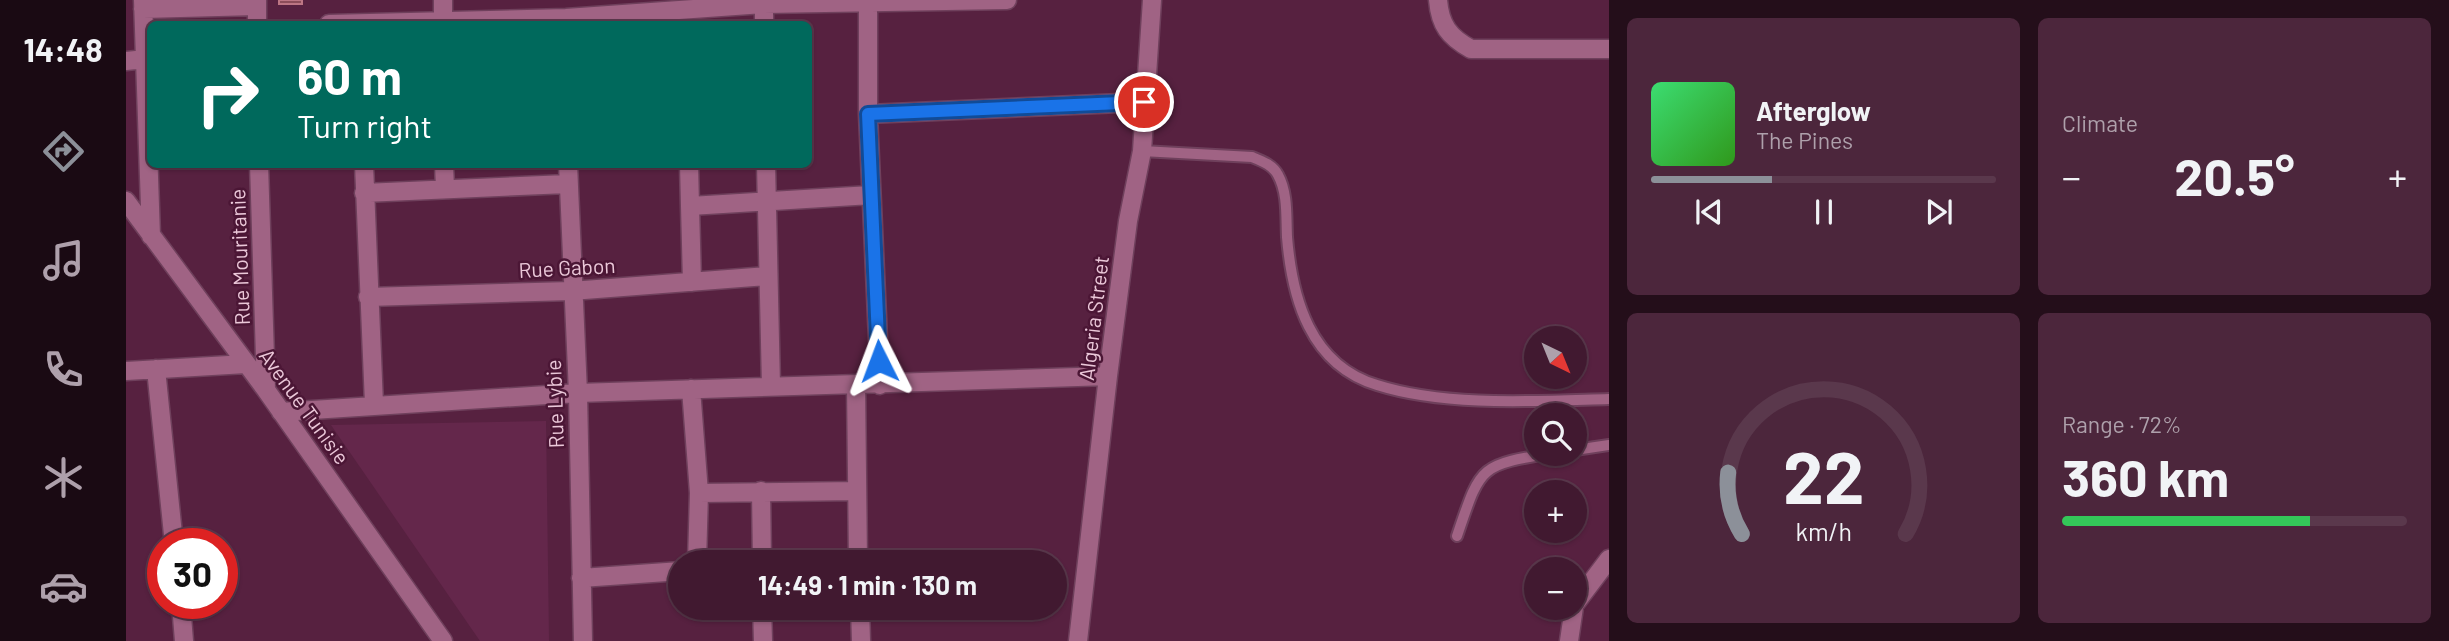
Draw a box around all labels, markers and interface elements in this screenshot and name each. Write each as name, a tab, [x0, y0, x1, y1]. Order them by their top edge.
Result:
text: 14:48	[23, 30, 103, 68]
text: 60 m	[297, 46, 402, 105]
icon: right	[182, 49, 273, 140]
pin	[1114, 72, 1174, 132]
icon: arrive	[1125, 83, 1163, 121]
text: Afterglow	[1756, 95, 1871, 126]
text: Turn right	[297, 106, 432, 144]
text: Climate	[2062, 109, 2138, 137]
text: The Pines	[1756, 126, 1853, 154]
icon: directions	[39, 127, 88, 176]
text: 20.5°	[2174, 144, 2295, 206]
text: −	[2062, 153, 2081, 199]
text: +	[2388, 153, 2407, 199]
street label: Rue Mouritanie	[224, 188, 254, 326]
icon: previous	[1690, 193, 1728, 231]
icon: pause	[1805, 193, 1843, 231]
icon: next	[1920, 193, 1958, 231]
icon: music	[39, 236, 88, 285]
street label: Rue Gabon	[518, 252, 616, 282]
street label: Algeria Street	[1073, 254, 1113, 382]
position arrow	[842, 324, 916, 398]
north arrow	[1524, 326, 1587, 388]
map controls	[1524, 326, 1587, 620]
street label: Avenue Tunisie	[255, 343, 355, 469]
icon: phone	[39, 345, 88, 394]
street label: Rue Lybie	[540, 359, 568, 449]
button: search	[1524, 403, 1587, 466]
text: Range · 72%	[2062, 410, 2182, 438]
text: 22	[1783, 431, 1864, 519]
text: 360 km	[2062, 445, 2229, 507]
icon: climate	[39, 453, 88, 502]
button: +	[1524, 480, 1587, 543]
text: km/h	[1795, 516, 1852, 546]
speed limit sign: 30	[147, 528, 238, 619]
button: −	[1524, 557, 1587, 620]
icon: car	[39, 562, 88, 611]
text: 14:49 · 1 min · 130 m	[758, 569, 977, 600]

